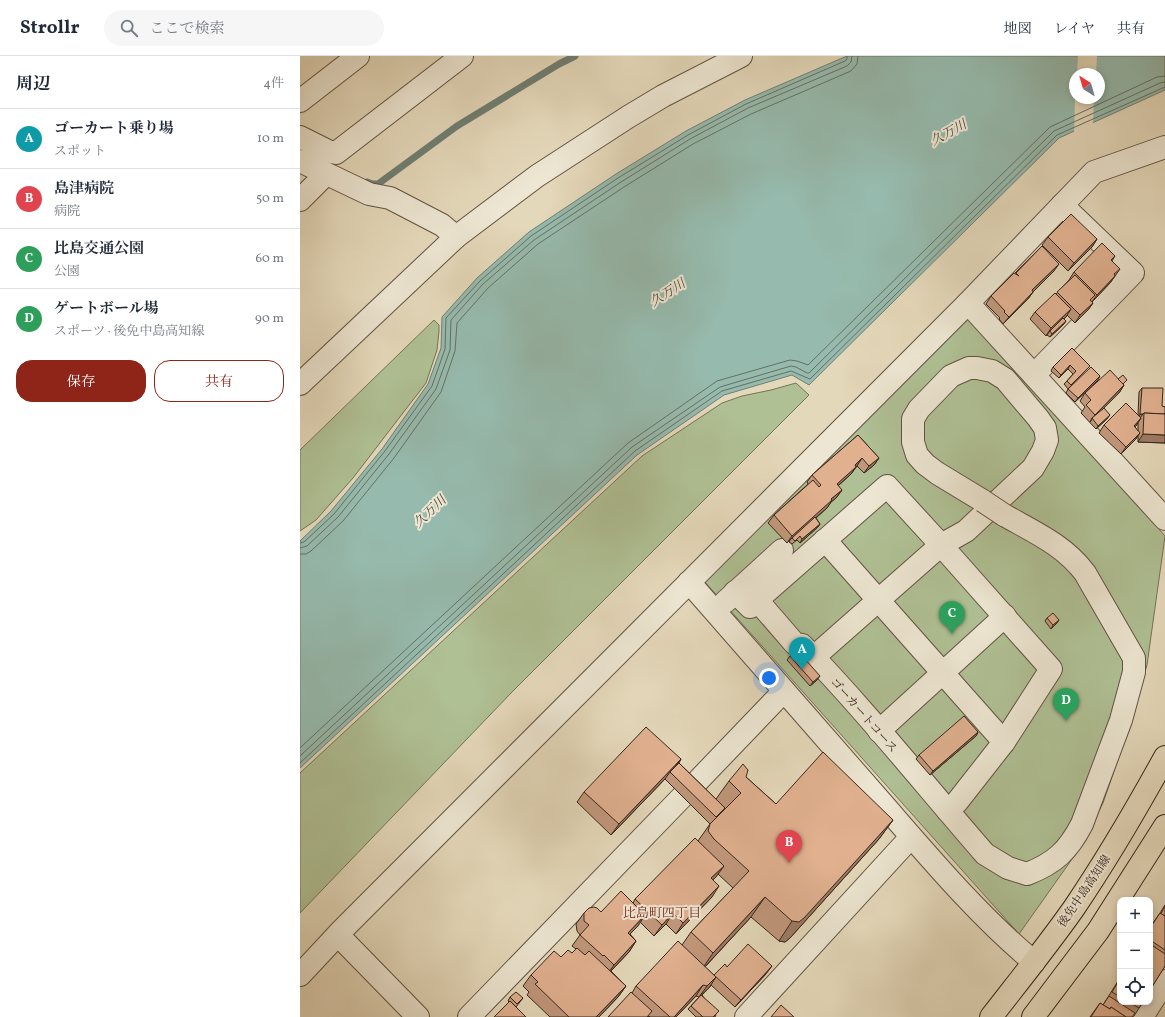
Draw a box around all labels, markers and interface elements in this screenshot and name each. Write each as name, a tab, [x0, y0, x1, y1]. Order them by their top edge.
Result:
search box	[104, 10, 384, 46]
text: Strollr	[20, 15, 80, 41]
icon: search	[118, 17, 140, 39]
text: ここで検索	[150, 19, 225, 40]
text: 地図	[1004, 20, 1032, 39]
text: レイヤ	[1054, 20, 1095, 39]
text: 共有	[1117, 20, 1145, 39]
north arrow	[1069, 68, 1105, 104]
text: 周辺	[16, 73, 50, 96]
text: 4件	[263, 75, 284, 93]
water label: 久万川	[928, 115, 972, 151]
text: ゴーカート乗り場	[54, 119, 174, 140]
text: A	[24, 130, 34, 148]
text: 10 m	[257, 130, 284, 148]
text: スポット	[54, 143, 106, 161]
text: 島津病院	[54, 179, 114, 200]
text: B	[25, 190, 33, 208]
text: 50 m	[256, 190, 284, 208]
text: 病院	[54, 203, 80, 221]
text: 比島交通公園	[54, 239, 144, 260]
text: C	[25, 250, 33, 268]
text: 60 m	[256, 250, 284, 268]
text: 公園	[54, 263, 80, 281]
water label: 久万川	[647, 274, 691, 312]
text: ゲートボール場	[54, 299, 159, 320]
text: D	[24, 310, 34, 328]
text: 90 m	[255, 310, 284, 328]
text: スポーツ · 後免中島高知線	[54, 323, 204, 341]
button: 保存	[16, 360, 146, 402]
button: 共有	[154, 360, 284, 402]
water label: 久万川	[410, 491, 452, 532]
pin: C	[939, 601, 965, 634]
pin: A	[789, 637, 815, 670]
your location	[759, 668, 779, 688]
street label: ゴーカートコース	[826, 675, 900, 757]
pin: D	[1053, 688, 1079, 721]
pin: B	[776, 830, 802, 863]
street label: 後免中島高知線	[1055, 852, 1115, 931]
map controls	[1117, 897, 1153, 1005]
button: +	[1117, 897, 1153, 933]
district label: 比島町四丁目	[623, 905, 701, 923]
button: −	[1117, 933, 1153, 969]
button: locate	[1117, 969, 1153, 1005]

